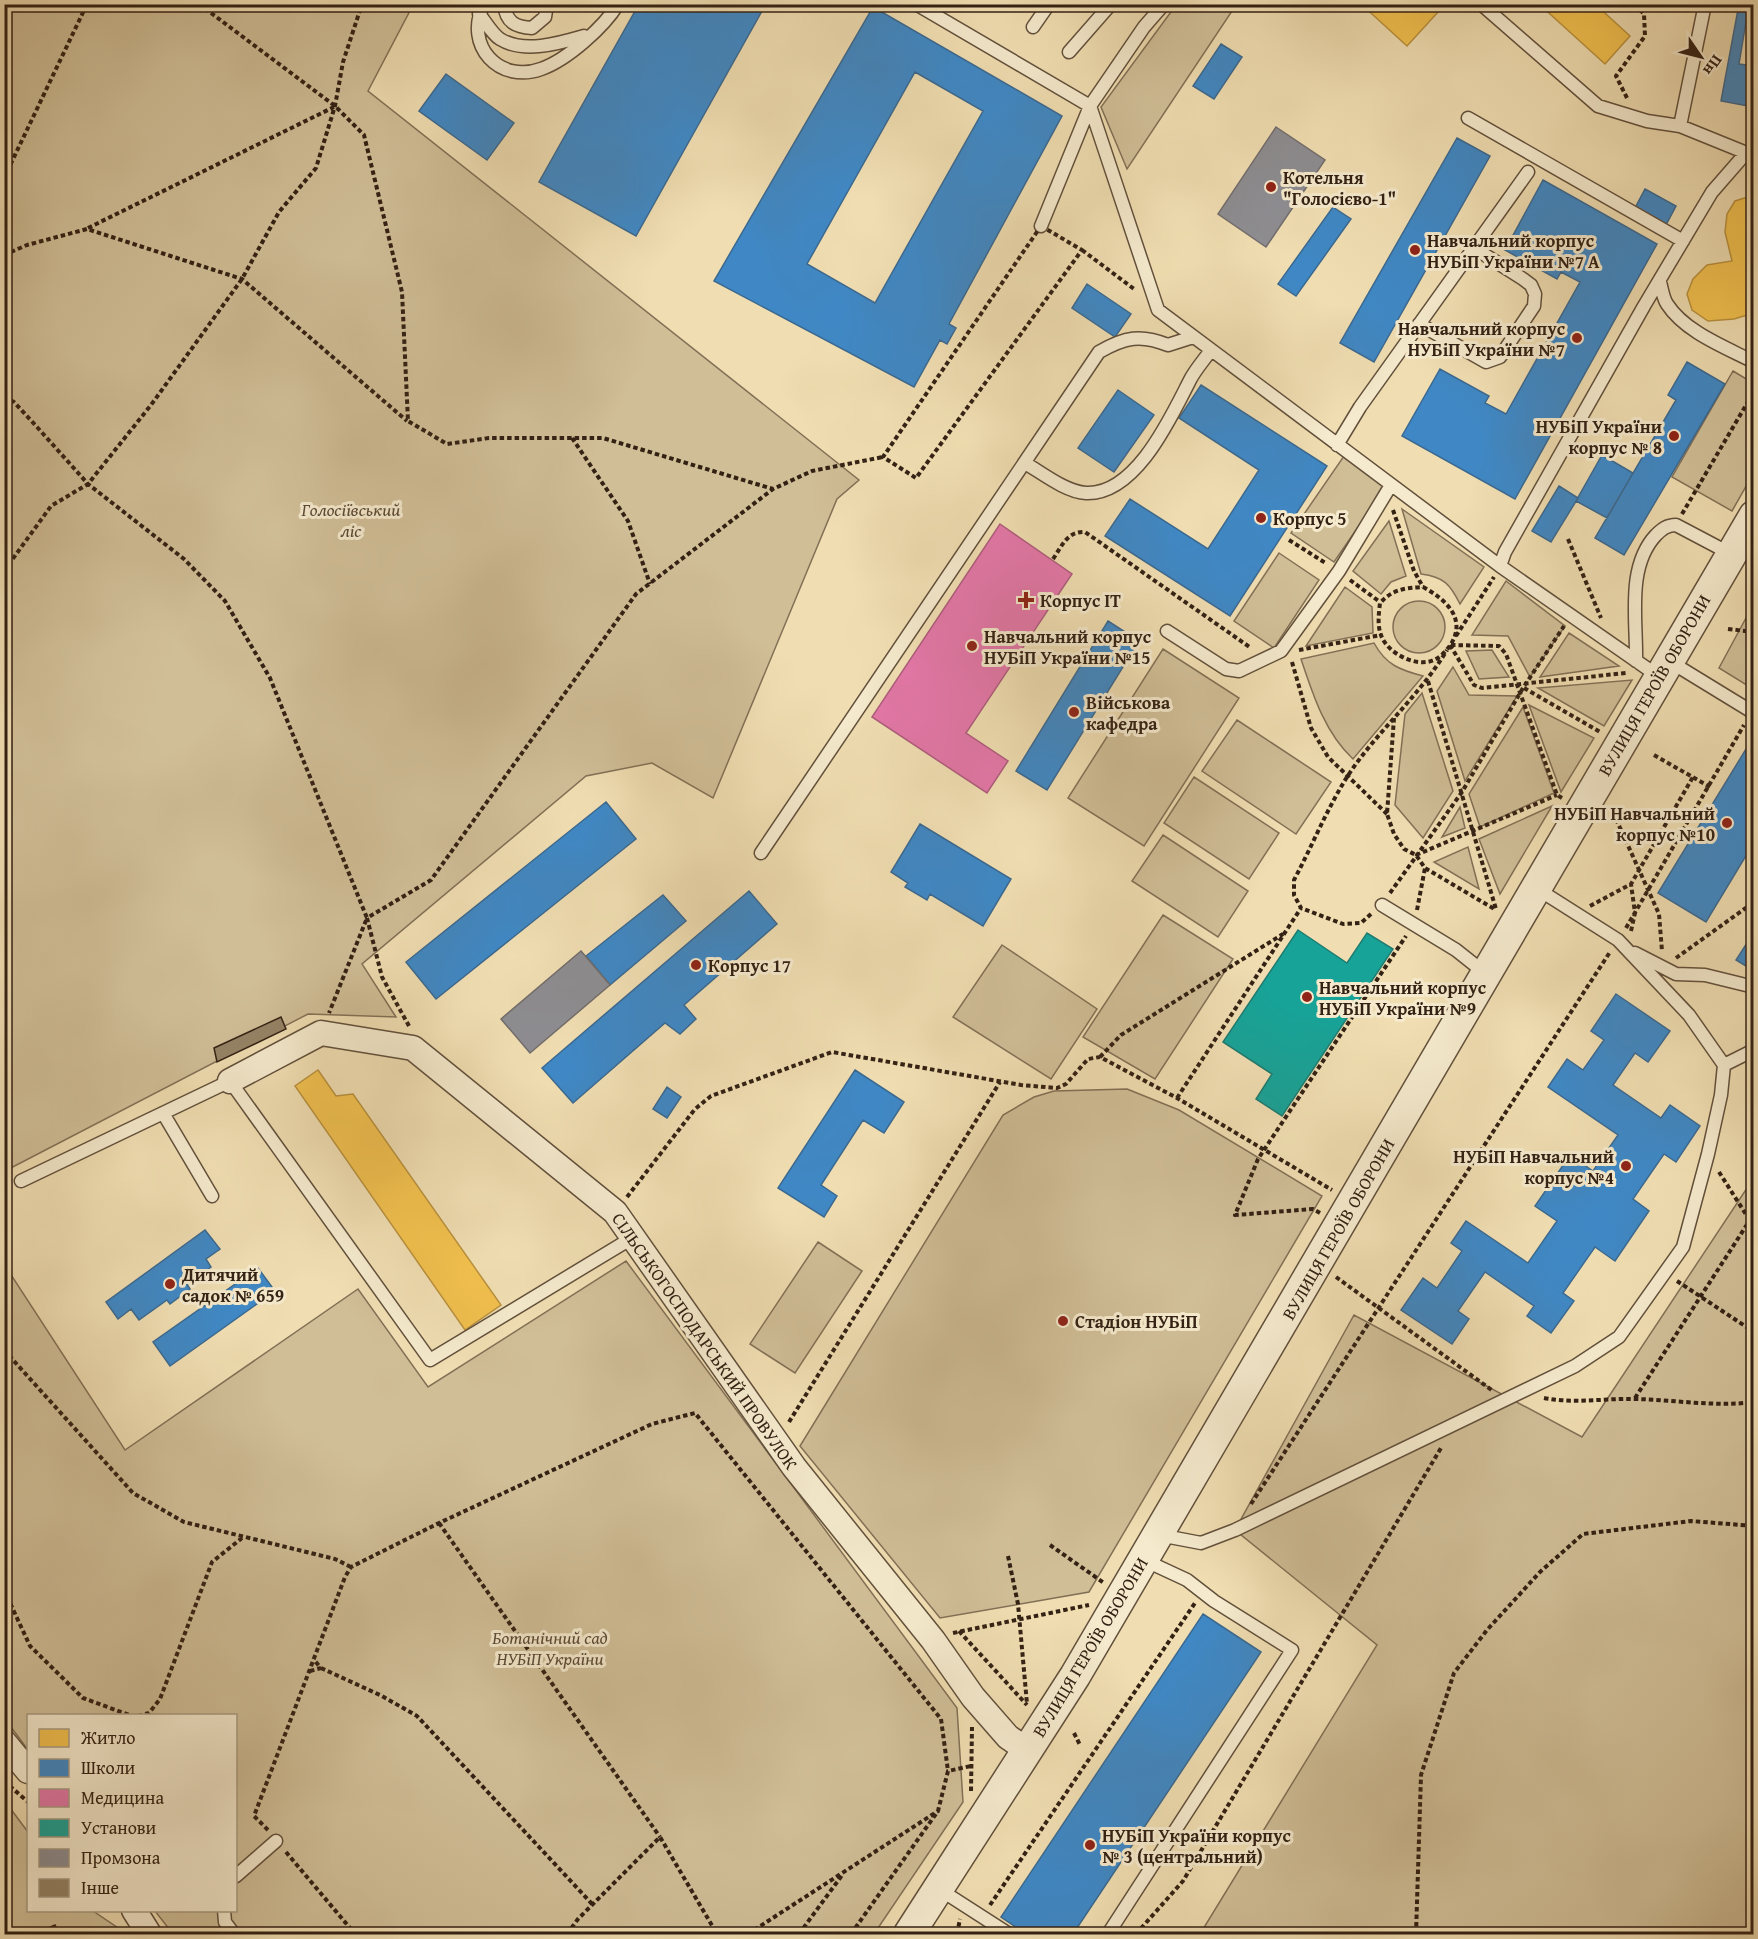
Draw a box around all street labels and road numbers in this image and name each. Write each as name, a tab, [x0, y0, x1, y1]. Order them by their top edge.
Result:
street label: ВУЛИЦЯ ГЕРОЇВ ОБОРОНИ	[1591, 589, 1717, 781]
street label: ВУЛИЦЯ ГЕРОЇВ ОБОРОНИ	[1275, 1133, 1401, 1325]
street label: СІЛЬСЬКОГОСПОДАРСЬКИЙ ПРОВУЛОК	[605, 1207, 805, 1475]
street label: ВУЛИЦЯ ГЕРОЇВ ОБОРОНИ	[1025, 1552, 1155, 1742]

